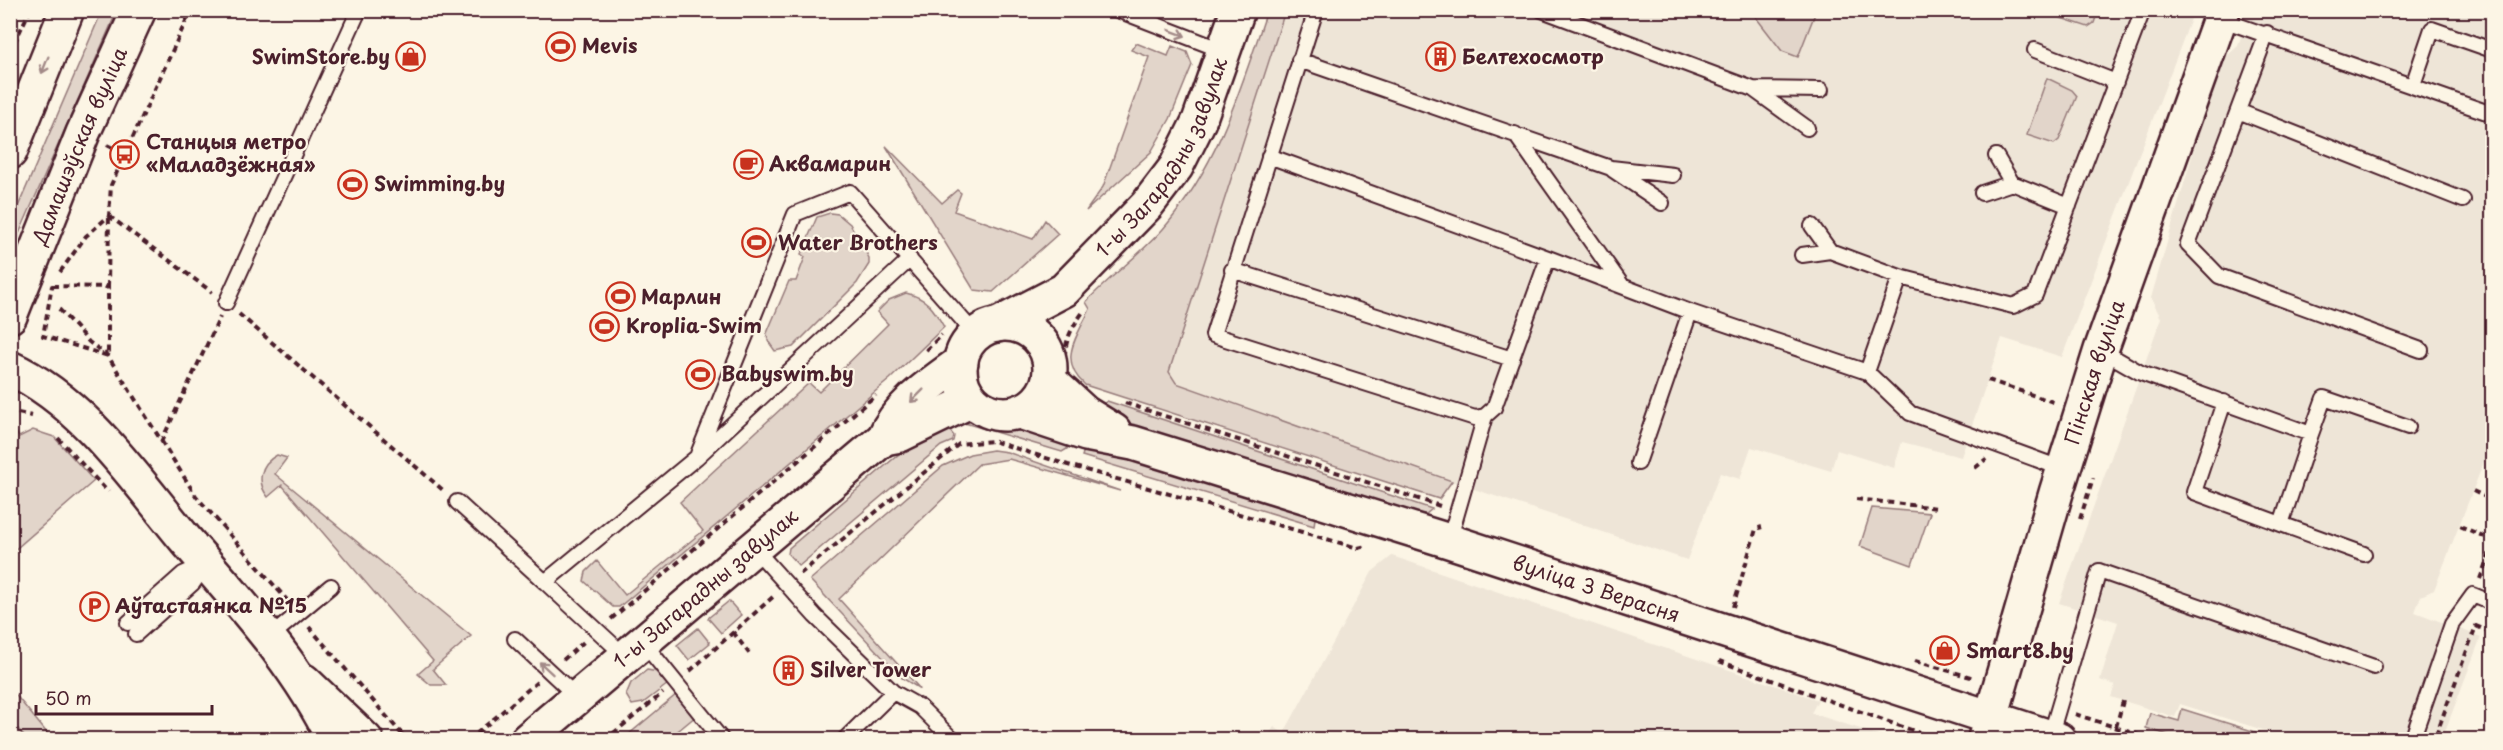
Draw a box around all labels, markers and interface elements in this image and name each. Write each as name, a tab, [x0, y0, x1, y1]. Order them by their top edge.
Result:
one-way arrow	[1167, 28, 1186, 39]
sports icon: Mevis	[545, 30, 577, 62]
place label: Mevis	[582, 30, 638, 60]
street label: Дамашэўская вуліца	[24, 41, 135, 250]
place label: SwimStore.by	[252, 41, 390, 71]
shop icon: SwimStore.by	[395, 41, 427, 73]
building icon: Белтехосмотр	[1425, 41, 1457, 73]
place label: Белтехосмотр	[1462, 41, 1604, 71]
street label: 1-ы Загарадны завулак	[1088, 53, 1234, 264]
one-way arrow	[39, 55, 50, 74]
place label: Станцыя метро «Маладзёжная»	[146, 126, 316, 179]
bus stop icon: Станцыя метро «Маладзёжная»	[109, 138, 141, 170]
cafe icon: Аквамарин	[732, 148, 764, 180]
place label: Аквамарин	[769, 148, 891, 178]
sports icon: Swimming.by	[337, 168, 369, 200]
place label: Swimming.by	[374, 168, 505, 198]
sports icon: Water Brothers	[741, 227, 773, 259]
place label: Water Brothers	[778, 227, 938, 257]
sports icon: Марлин	[604, 281, 636, 313]
place label: Марлин	[641, 281, 721, 311]
street label: Пінская вуліца	[2056, 295, 2132, 448]
sports icon: Kroplia-Swim	[589, 310, 621, 342]
place label: Kroplia-Swim	[626, 310, 762, 340]
sports icon: Babyswim.by	[684, 358, 716, 390]
place label: Babyswim.by	[721, 358, 854, 388]
one-way arrow	[910, 388, 925, 403]
street label: 1-ы Загарадны завулак	[606, 501, 804, 675]
street label: вуліца 3 Верасня	[1509, 547, 1684, 629]
parking icon: Аўтастаянка №15	[78, 590, 110, 622]
place label: Аўтастаянка №15	[115, 590, 307, 620]
shop icon: Smart8.by	[1929, 635, 1961, 667]
place label: Smart8.by	[1966, 635, 2074, 665]
building icon: Silver Tower	[773, 654, 805, 686]
place label: Silver Tower	[810, 654, 932, 684]
one-way arrow	[539, 660, 554, 675]
scale bar	[36, 678, 212, 716]
text: 50 m	[45, 684, 92, 711]

